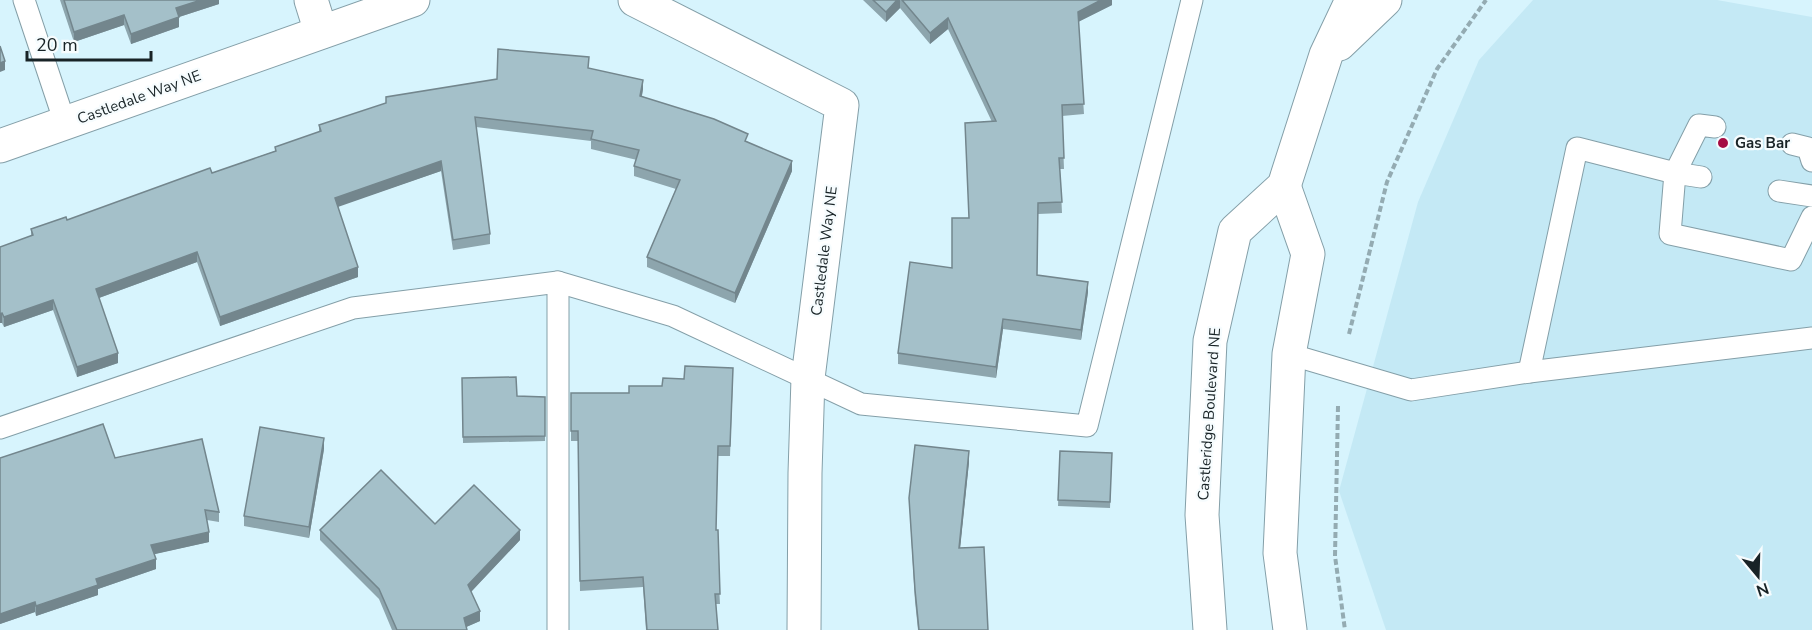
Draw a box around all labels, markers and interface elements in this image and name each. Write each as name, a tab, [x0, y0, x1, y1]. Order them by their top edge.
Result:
scale bar	[27, 24, 152, 62]
text: 20 m	[36, 33, 78, 57]
street label: Castledale Way NE	[74, 65, 204, 129]
place label: Gas Bar	[1735, 133, 1790, 153]
marker: Gas Bar	[1716, 136, 1730, 150]
street label: Castledale Way NE	[806, 185, 842, 317]
street label: Castleridge Boulevard NE	[1193, 327, 1225, 501]
north arrow	[1728, 546, 1788, 606]
text: N	[1753, 577, 1772, 602]

